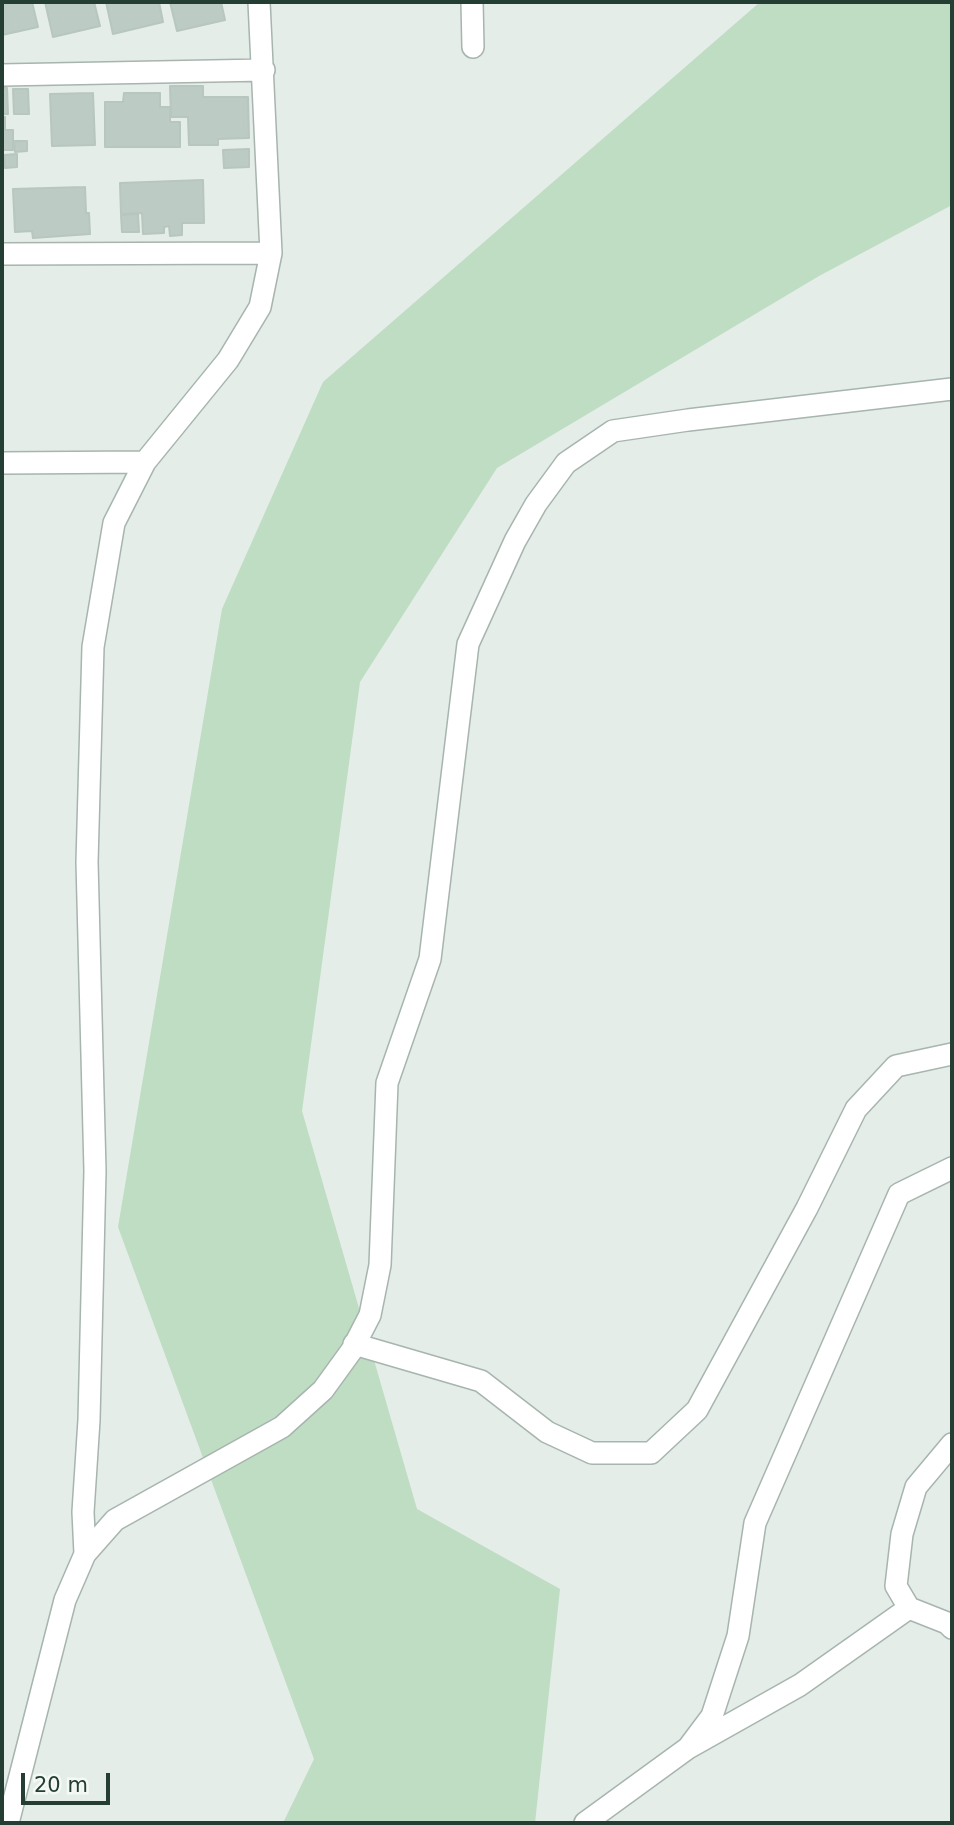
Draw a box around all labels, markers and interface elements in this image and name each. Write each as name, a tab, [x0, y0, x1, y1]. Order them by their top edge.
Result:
scale bar	[24, 1758, 114, 1802]
text: 20 m	[34, 1773, 88, 1797]

